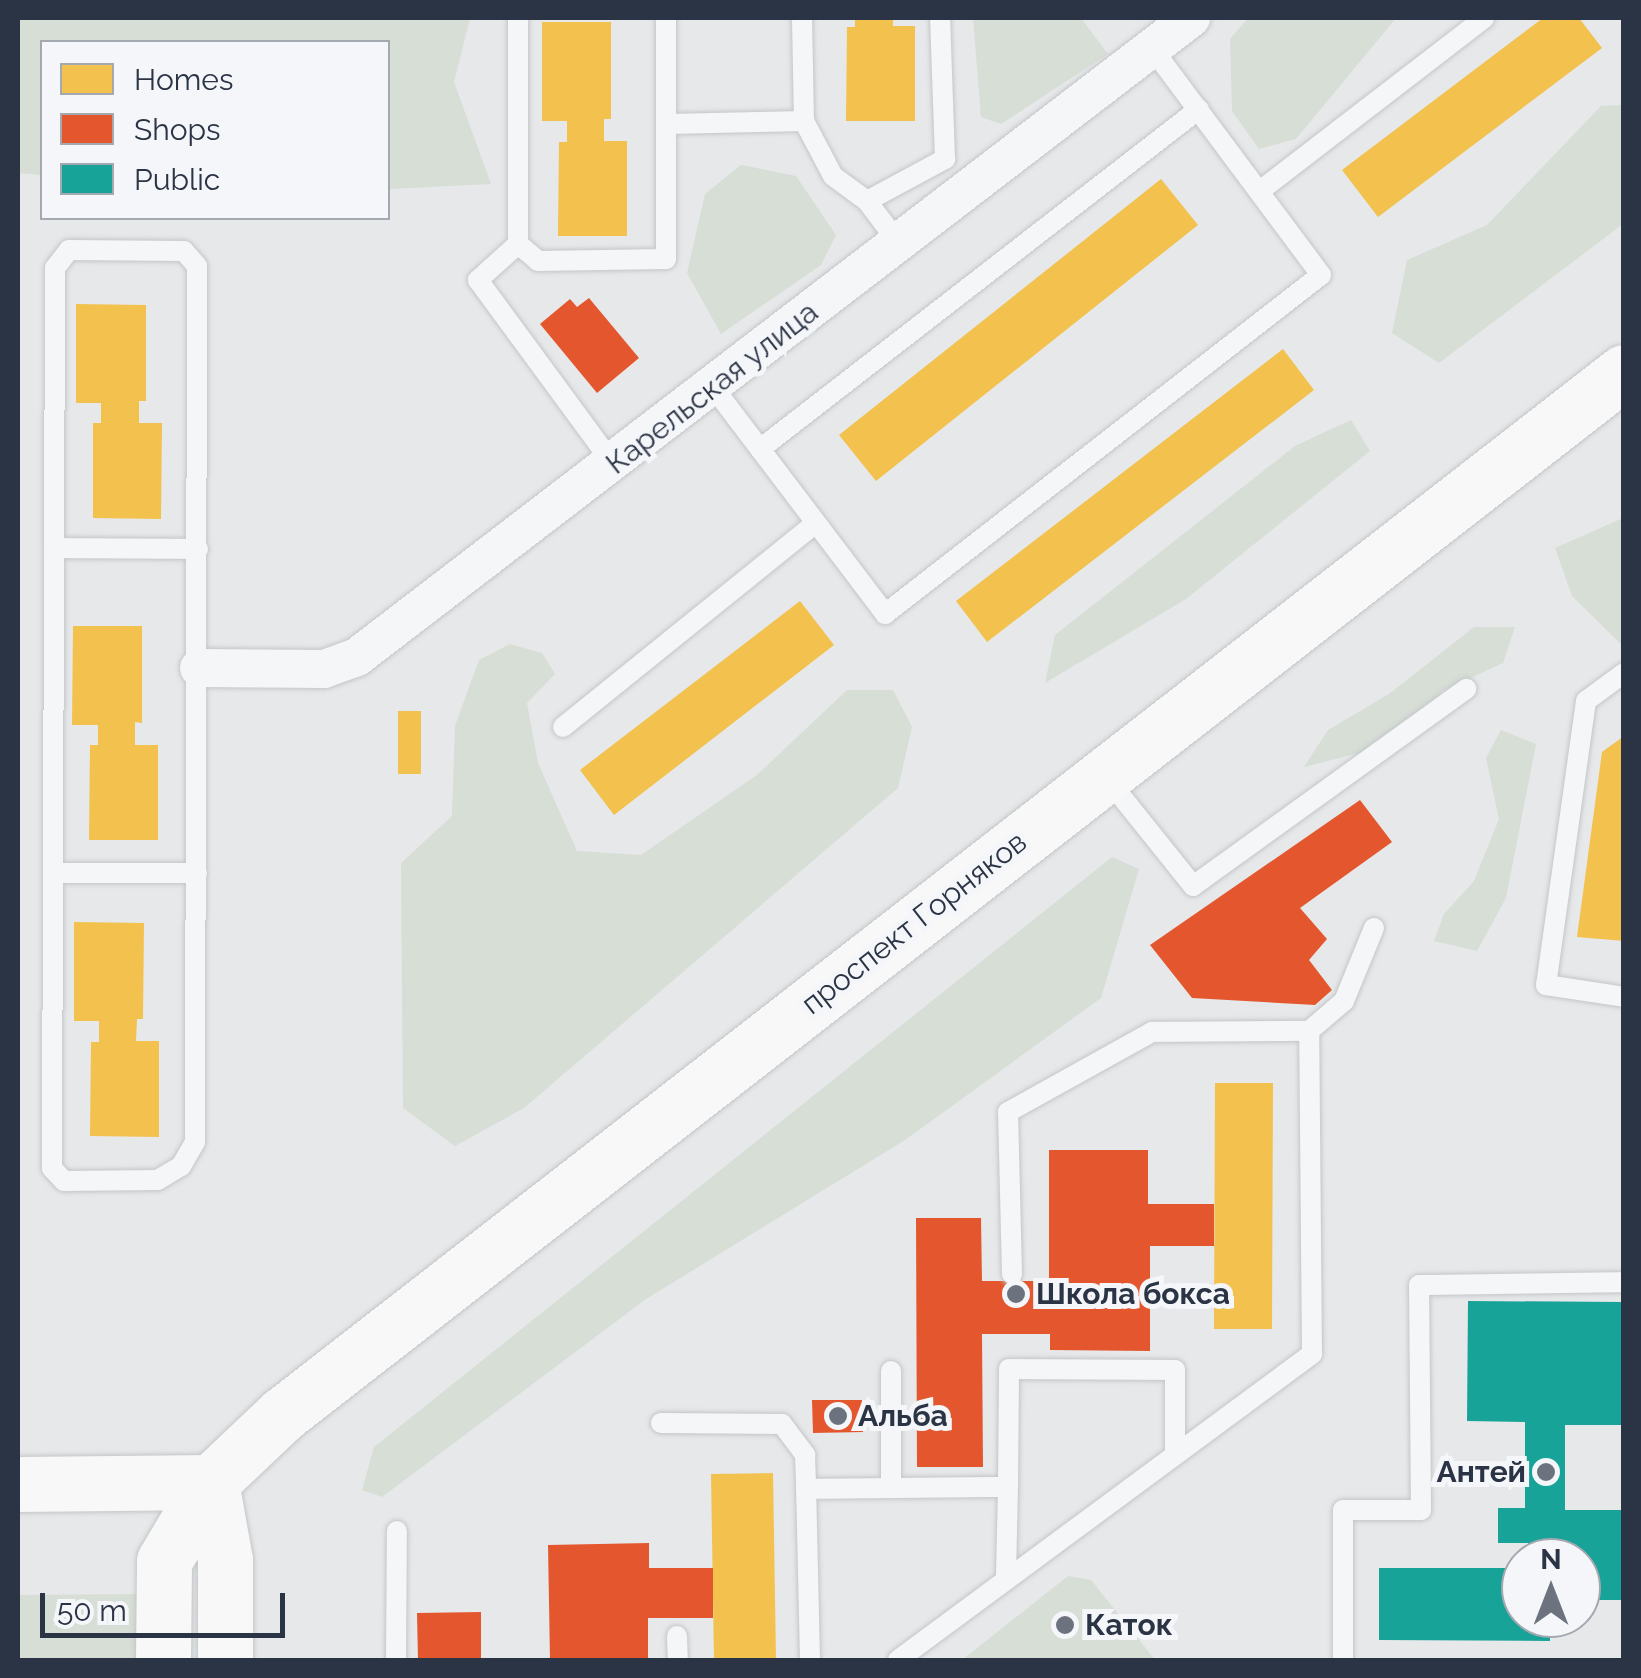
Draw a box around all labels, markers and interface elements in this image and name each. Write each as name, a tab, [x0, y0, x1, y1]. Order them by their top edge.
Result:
legend	[40, 40, 390, 220]
text: Homes	[134, 62, 233, 97]
text: Shops	[134, 112, 221, 147]
text: Public	[134, 162, 220, 197]
street label: Карельская улица	[599, 294, 825, 482]
street label: проспект Горняков	[794, 824, 1034, 1022]
place label: Школа бокса	[1036, 1276, 1230, 1312]
marker: Школа бокса	[1005, 1283, 1027, 1305]
place label: Альба	[858, 1398, 948, 1434]
marker: Альба	[827, 1405, 849, 1427]
place label: Антей	[1436, 1454, 1526, 1490]
marker: Антей	[1535, 1461, 1557, 1483]
north arrow	[1501, 1538, 1601, 1638]
text: N	[1540, 1543, 1562, 1576]
scale bar	[45, 1573, 290, 1635]
text: 50 m	[57, 1593, 127, 1628]
place label: Каток	[1085, 1607, 1173, 1643]
marker: Каток	[1054, 1614, 1076, 1636]

